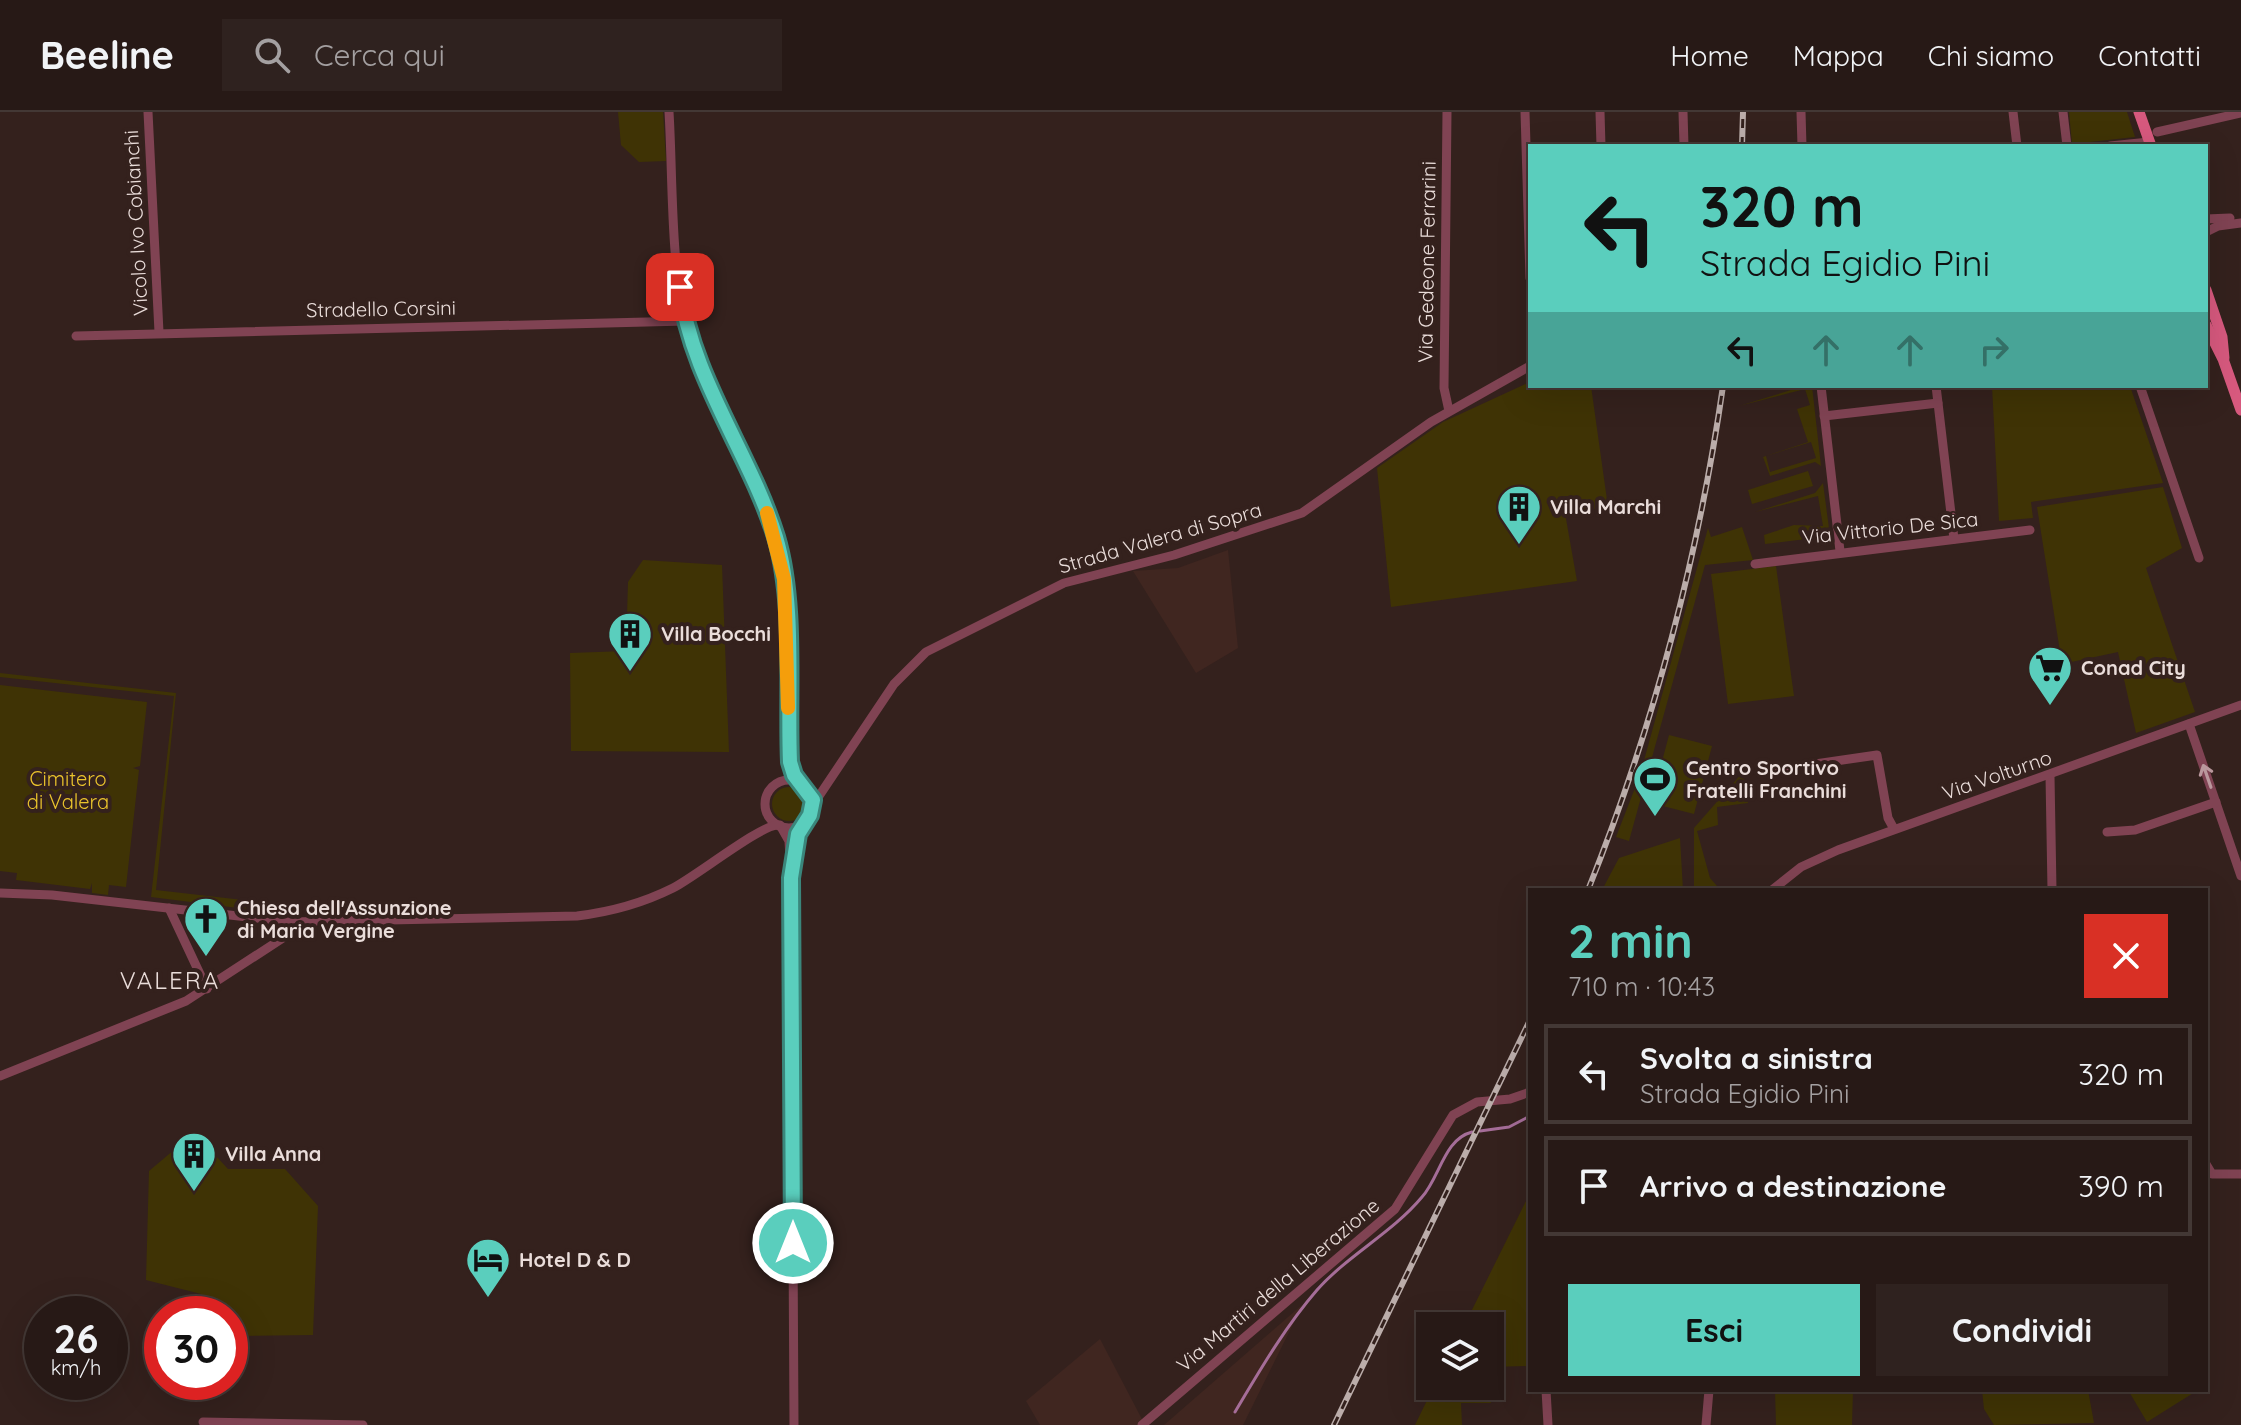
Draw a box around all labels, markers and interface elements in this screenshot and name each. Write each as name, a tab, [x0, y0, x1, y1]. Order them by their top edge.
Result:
search box	[222, 19, 782, 91]
text: Beeline	[40, 31, 174, 79]
icon: search	[250, 33, 294, 77]
text: Cerca qui	[314, 36, 445, 74]
text: Home	[1670, 38, 1749, 73]
text: Mappa	[1793, 38, 1884, 73]
text: Chi siamo	[1928, 38, 2054, 73]
text: Contatti	[2098, 38, 2201, 73]
street label: Vicolo Ivo Cobianchi	[118, 129, 153, 317]
street label: Via Gedeone Ferrarini	[1412, 161, 1441, 363]
text: 320 m	[1700, 171, 1864, 241]
icon: left	[1568, 176, 1672, 280]
text: Strada Egidio Pini	[1700, 240, 1990, 285]
pin	[646, 253, 714, 321]
icon: arrive	[658, 265, 702, 309]
street label: Stradello Corsini	[306, 295, 456, 322]
icon: left	[1720, 328, 1764, 372]
icon: ahead	[1804, 328, 1848, 372]
icon: ahead	[1888, 328, 1932, 372]
icon: right	[1972, 328, 2016, 372]
building icon: Villa Marchi	[1495, 483, 1543, 546]
place label: Villa Marchi	[1550, 494, 1661, 519]
street label: Strada Valera di Sopra	[1055, 497, 1264, 578]
street label: Via Vittorio De Sica	[1801, 506, 1979, 549]
building icon: Villa Bocchi	[606, 610, 654, 673]
place label: Villa Bocchi	[661, 621, 771, 646]
supermarket icon: Conad City	[2026, 644, 2074, 707]
place label: Conad City	[2081, 655, 2186, 680]
street label: Via Volturno	[1939, 744, 2055, 805]
sports icon: Centro Sportivo Fratelli Franchini	[1631, 755, 1679, 818]
place label: Centro Sportivo Fratelli Franchini	[1686, 755, 1847, 803]
one-way arrow	[2199, 764, 2213, 789]
park label: Cimitero di Valera	[27, 766, 109, 814]
church icon: Chiesa dell'Assunzione di Maria Vergine	[182, 895, 230, 958]
place label: Chiesa dell'Assunzione di Maria Vergine	[237, 895, 451, 943]
text: 2 min	[1568, 910, 1693, 970]
button: close	[2084, 914, 2168, 998]
district label: VALERA	[120, 965, 220, 995]
text: 710 m · 10:43	[1568, 970, 1715, 1003]
text: Svolta a sinistra	[1640, 1039, 1873, 1077]
icon: left	[1572, 1052, 1616, 1096]
text: 320 m	[2078, 1055, 2164, 1093]
text: Strada Egidio Pini	[1640, 1077, 1850, 1110]
building icon: Villa Anna	[170, 1130, 218, 1193]
place label: Villa Anna	[225, 1141, 321, 1166]
icon: arrive	[1572, 1164, 1616, 1208]
text: Arrivo a destinazione	[1640, 1167, 1946, 1205]
text: 390 m	[2078, 1167, 2164, 1205]
street label: Via Martiri della Liberazione	[1171, 1192, 1384, 1377]
position arrow	[751, 1201, 835, 1285]
hotel icon: Hotel D & D	[464, 1236, 512, 1299]
place label: Hotel D & D	[519, 1247, 631, 1272]
button: Esci	[1568, 1284, 1860, 1376]
button: Condividi	[1876, 1284, 2168, 1376]
speed limit sign: 30	[144, 1296, 248, 1400]
map controls	[1416, 1312, 1504, 1400]
button: layers	[1416, 1312, 1504, 1400]
text: 26	[54, 1313, 98, 1363]
text: km/h	[51, 1355, 101, 1380]

